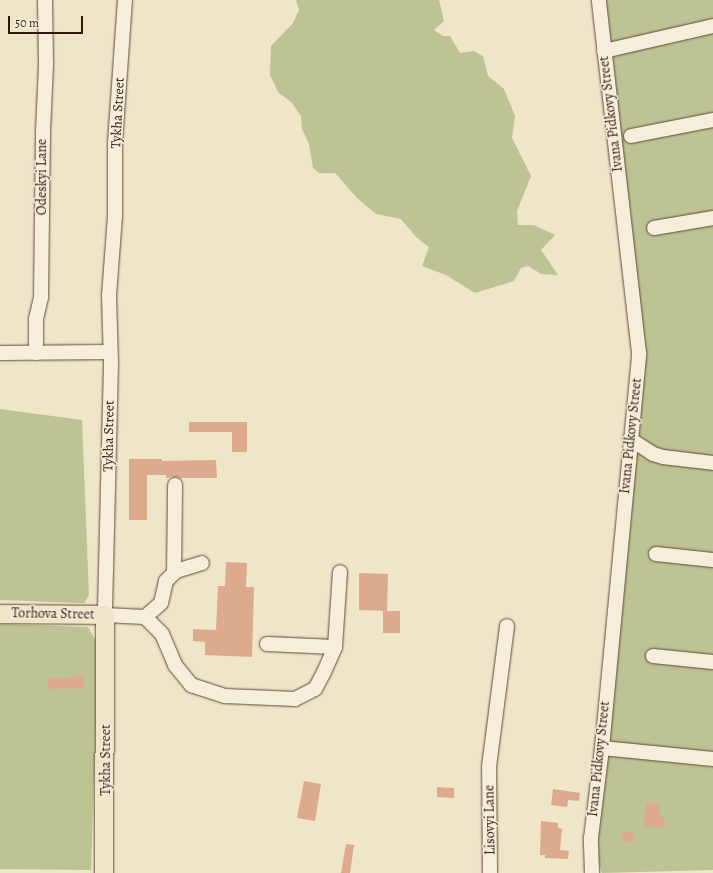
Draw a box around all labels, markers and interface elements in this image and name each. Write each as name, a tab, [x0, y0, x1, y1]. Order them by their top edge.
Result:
scale bar	[10, 8, 85, 34]
text: 50 m	[15, 15, 39, 31]
street label: Ivana Pidkovy Street	[596, 55, 626, 173]
street label: Tykha Street	[108, 77, 128, 149]
street label: Odeskyi Lane	[34, 139, 50, 215]
street label: Ivana Pidkovy Street	[617, 377, 645, 495]
street label: Tykha Street	[100, 400, 118, 472]
street label: Torhova Street	[11, 605, 95, 623]
street label: Ivana Pidkovy Street	[585, 700, 613, 818]
street label: Tykha Street	[98, 724, 114, 796]
street label: Lisovyi Lane	[481, 785, 499, 855]

